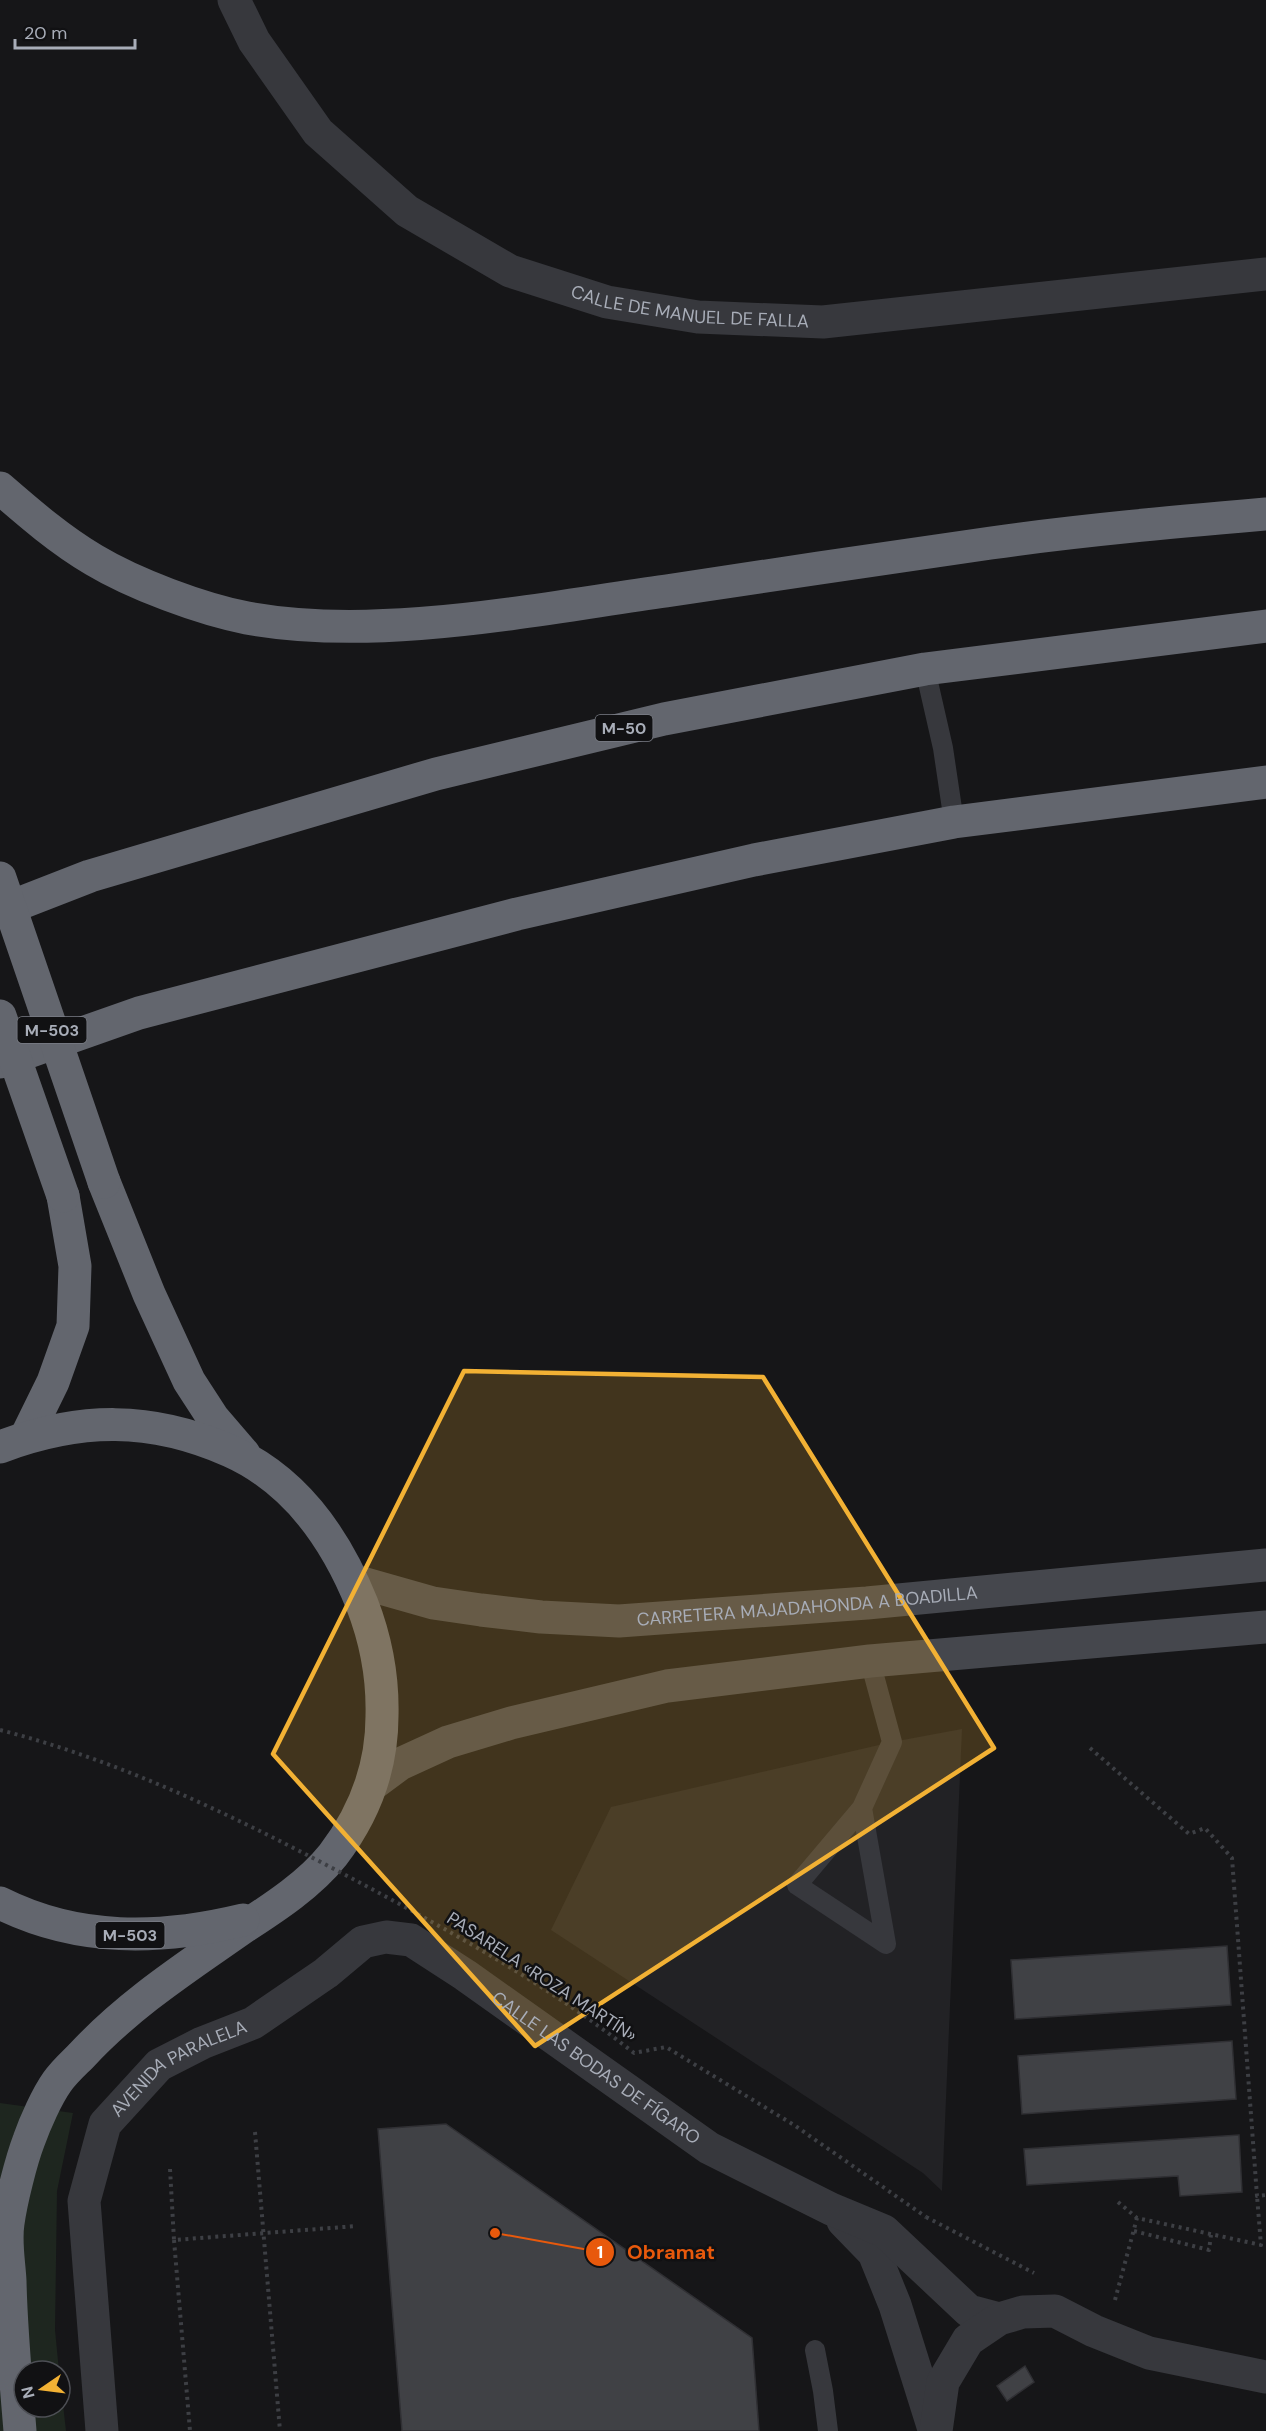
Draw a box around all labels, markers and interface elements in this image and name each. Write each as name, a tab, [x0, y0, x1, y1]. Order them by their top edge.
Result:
scale bar	[15, 12, 135, 50]
text: 20 m	[24, 21, 67, 45]
street label: CALLE DE MANUEL DE FALLA	[568, 279, 809, 333]
road number: M-50	[596, 715, 652, 741]
road number: M-503	[17, 1017, 86, 1043]
street label: CARRETERA MAJADAHONDA A BOADILLA	[636, 1581, 979, 1632]
street label: PASARELA «ROZA MARTÍN»	[442, 1906, 642, 2048]
road number: M-503	[96, 1922, 164, 1948]
street label: CALLE LAS BODAS DE FÍGARO	[487, 1986, 705, 2150]
street label: AVENIDA PARALELA	[105, 2015, 250, 2122]
callout: Obramat	[585, 2233, 727, 2271]
text: Obramat	[627, 2239, 715, 2265]
text: 1	[597, 2240, 603, 2264]
north arrow	[12, 2359, 72, 2419]
text: N	[16, 2384, 40, 2401]

